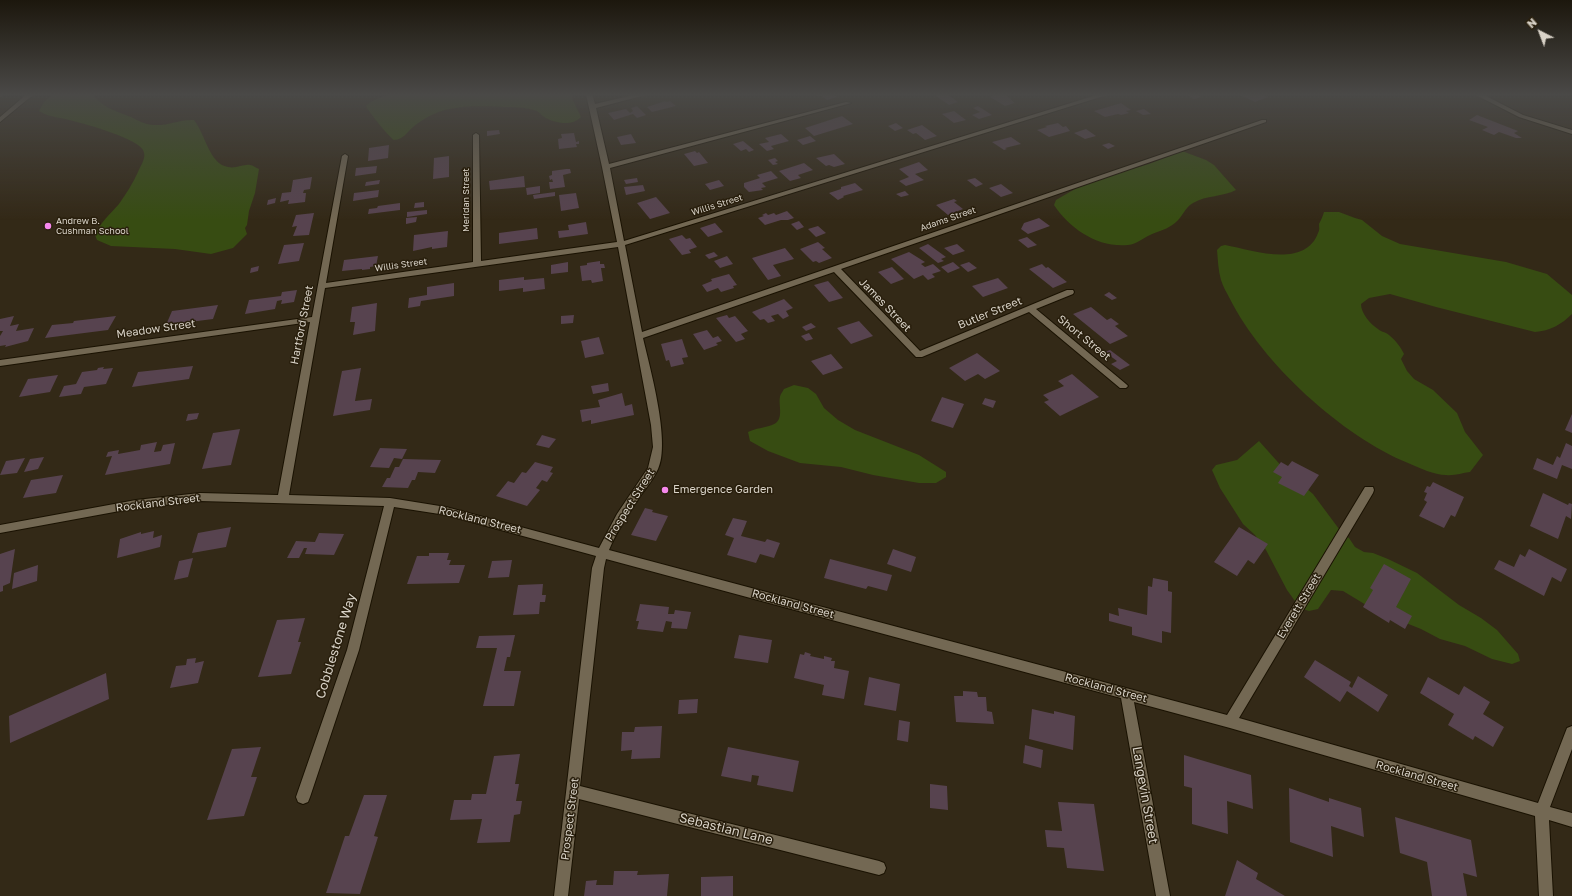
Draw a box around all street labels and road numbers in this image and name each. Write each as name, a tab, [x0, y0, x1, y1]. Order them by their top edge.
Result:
street label: Meridan Street	[461, 168, 471, 232]
street label: Willis Street	[690, 192, 744, 218]
street label: Adams Street	[919, 204, 977, 234]
street label: Willis Street	[374, 256, 428, 274]
street label: James Street	[856, 275, 914, 335]
street label: Hartford Street	[288, 284, 316, 366]
street label: Butler Street	[956, 294, 1024, 332]
street label: Short Street	[1055, 313, 1113, 363]
street label: Meadow Street	[116, 317, 196, 341]
street label: Prospect Street	[603, 466, 657, 544]
street label: Rockland Street	[115, 491, 201, 515]
street label: Rockland Street	[437, 503, 523, 537]
street label: Everett Street	[1274, 571, 1324, 641]
street label: Rockland Street	[750, 587, 836, 621]
street label: Cobblestone Way	[313, 592, 359, 700]
street label: Rockland Street	[1063, 671, 1149, 705]
street label: Langevin Street	[1129, 745, 1161, 845]
street label: Rockland Street	[1374, 758, 1460, 794]
street label: Prospect Street	[558, 777, 582, 861]
street label: Sebastian Lane	[678, 810, 774, 848]

